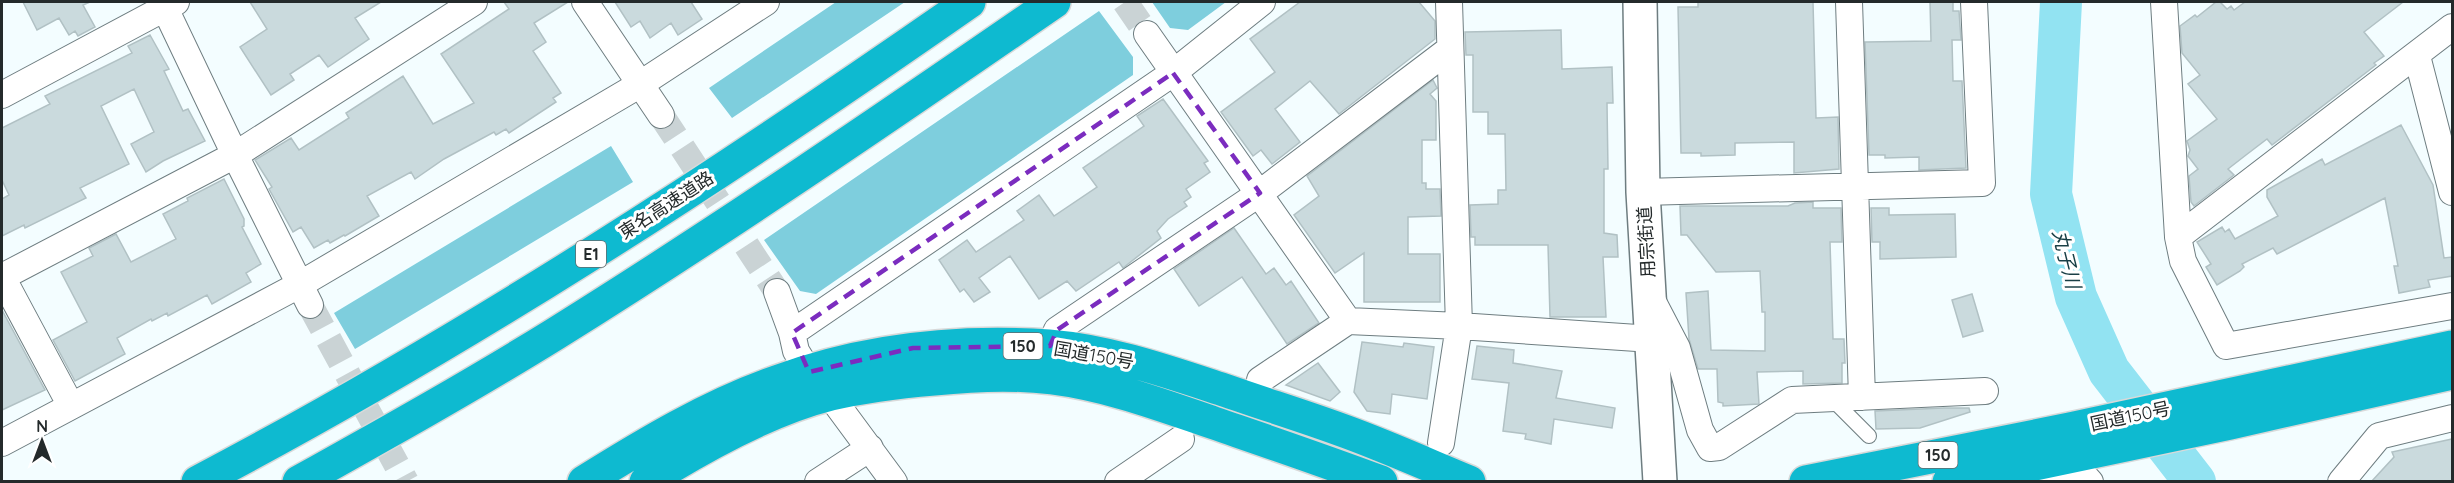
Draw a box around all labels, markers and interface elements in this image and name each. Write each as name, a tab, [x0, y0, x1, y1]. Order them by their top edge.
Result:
street label: 東名高速道路	[614, 166, 718, 244]
street label: 用宗街道	[1633, 205, 1659, 279]
water label: 丸子川	[2048, 227, 2087, 293]
road number: E1	[576, 241, 606, 267]
road number: 150	[1004, 333, 1042, 359]
street label: 国道150号	[1052, 337, 1136, 373]
street label: 国道150号	[2088, 396, 2172, 436]
north arrow	[12, 411, 72, 471]
text: N	[36, 416, 48, 436]
road number: 150	[1918, 442, 1958, 468]

